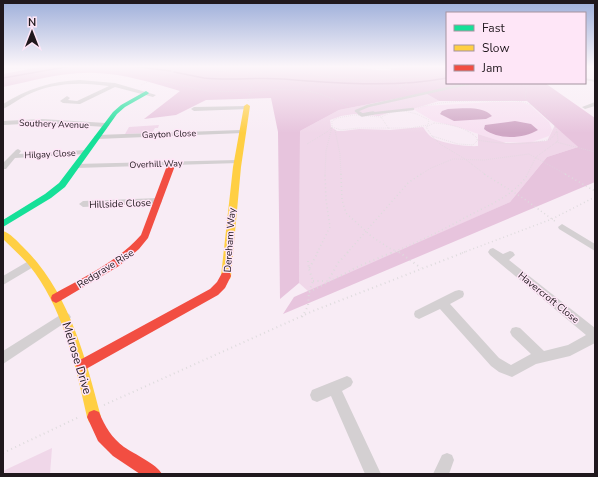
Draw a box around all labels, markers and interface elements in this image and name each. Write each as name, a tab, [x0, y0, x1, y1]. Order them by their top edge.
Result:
north arrow	[12, 12, 52, 52]
legend	[446, 12, 586, 84]
text: N	[28, 15, 36, 30]
text: Fast	[482, 20, 505, 36]
text: Slow	[482, 40, 510, 56]
text: Jam	[481, 60, 503, 76]
street label: Southery Avenue	[19, 117, 89, 131]
street label: Gayton Close	[142, 127, 197, 141]
street label: Hilgay Close	[24, 147, 76, 161]
street label: Overhill Way	[129, 157, 183, 171]
street label: Hillside Close	[89, 196, 151, 212]
street label: Dereham Way	[221, 207, 239, 273]
street label: Redgrave Rise	[74, 246, 137, 292]
street label: Havercroft Close	[515, 269, 582, 327]
street label: Melrose Drive	[58, 320, 96, 396]

